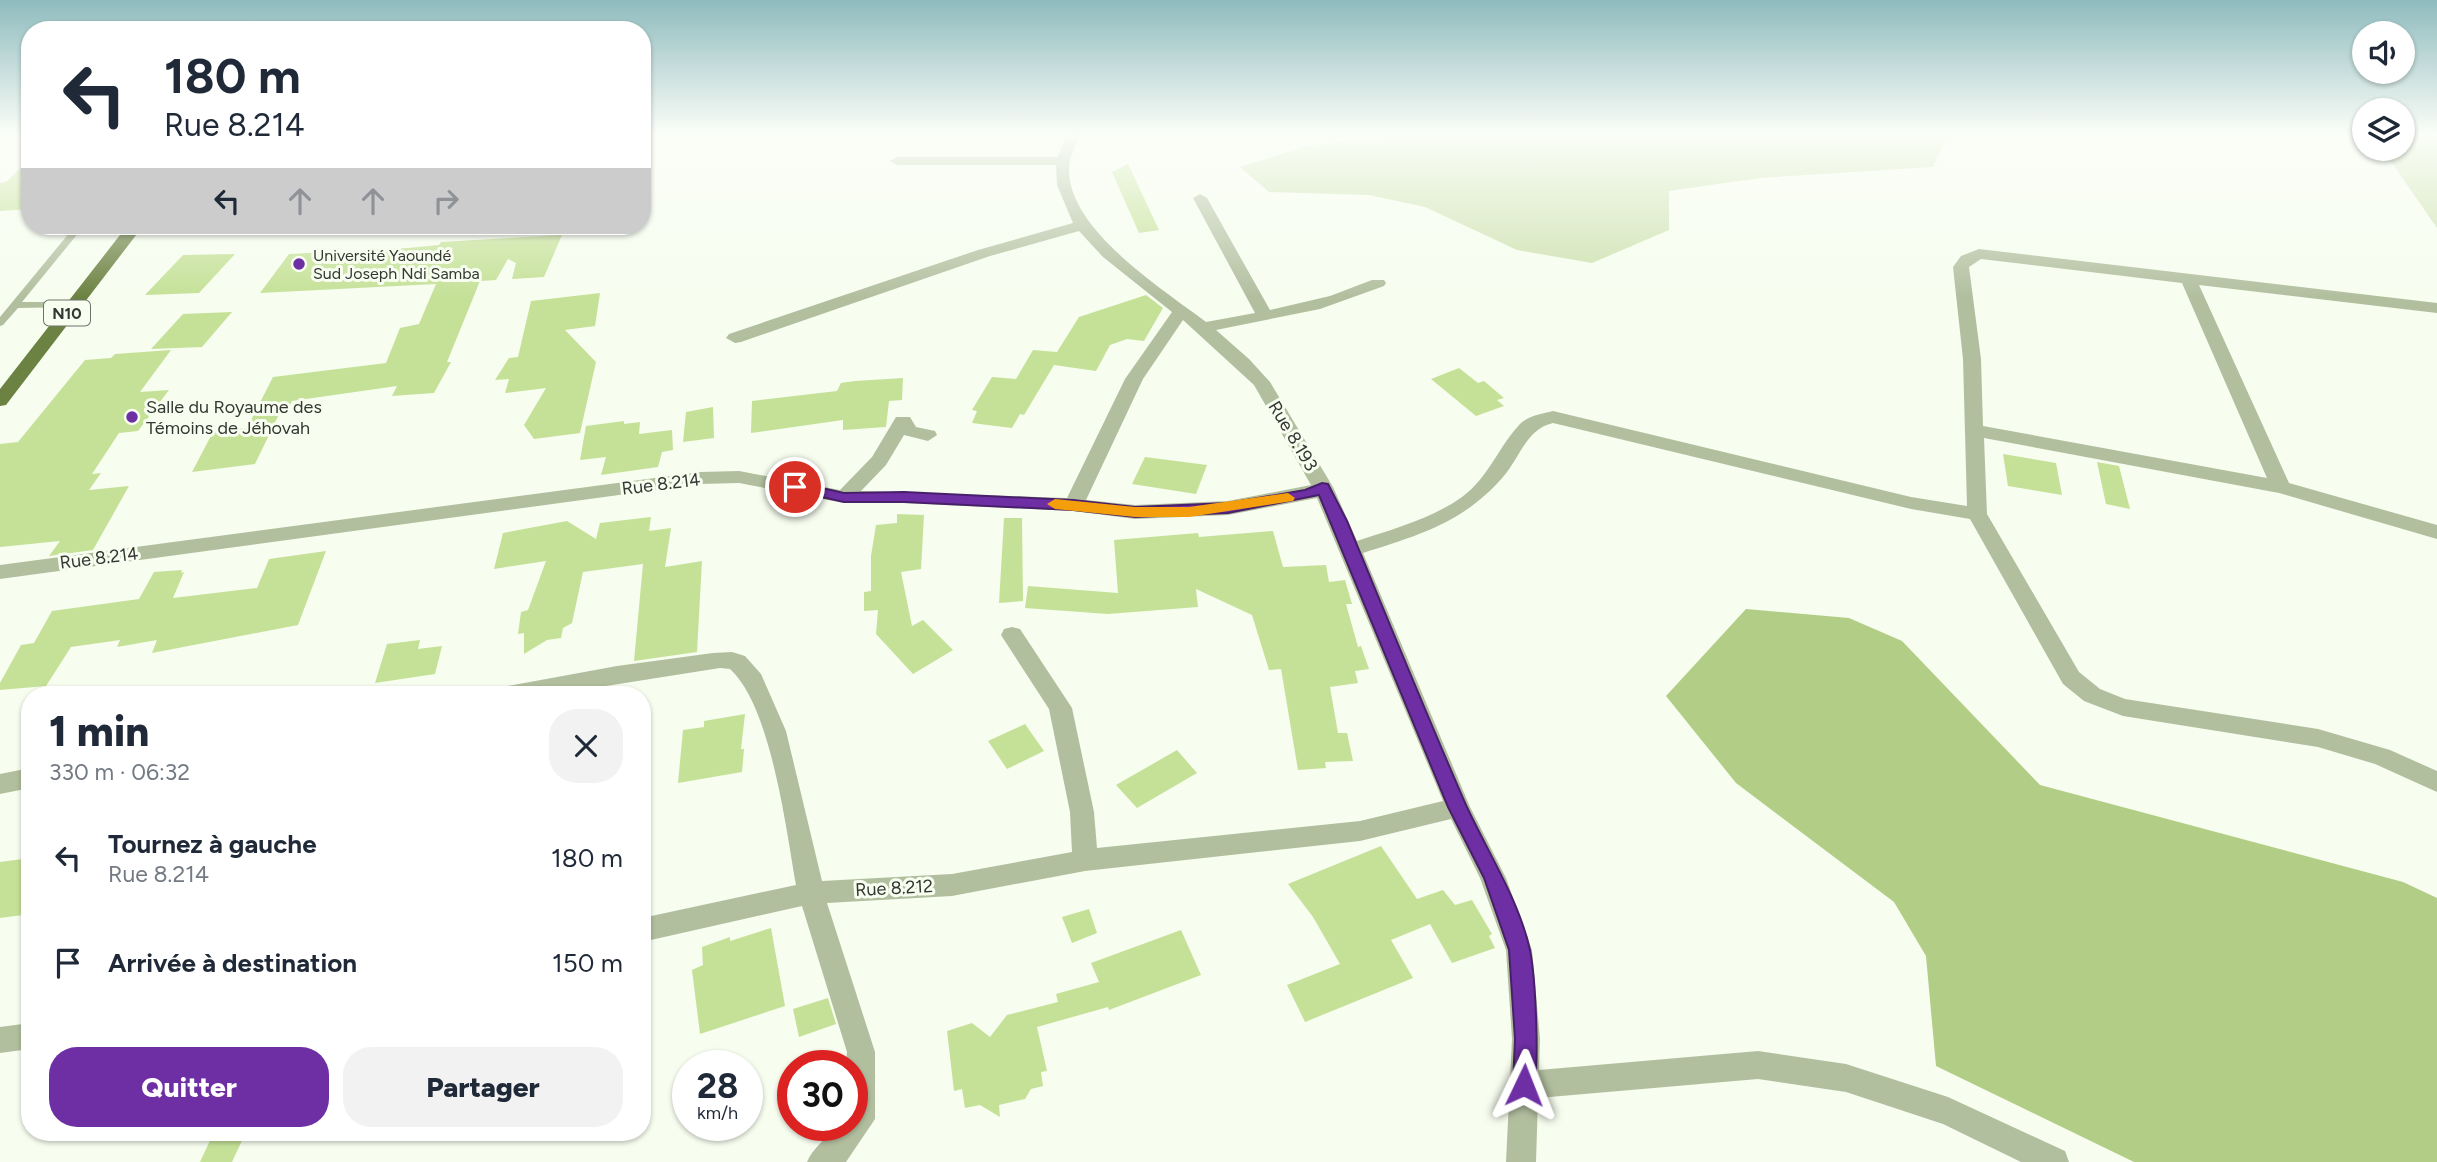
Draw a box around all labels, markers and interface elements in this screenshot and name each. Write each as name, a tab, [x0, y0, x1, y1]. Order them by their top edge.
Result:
map controls	[2352, 21, 2415, 161]
button: sound	[2352, 21, 2415, 84]
text: 180 m	[164, 46, 301, 105]
icon: left	[49, 49, 140, 140]
button: layers	[2352, 98, 2415, 161]
text: Rue 8.214	[164, 106, 305, 144]
icon: left	[208, 182, 246, 220]
icon: ahead	[281, 182, 319, 220]
icon: ahead	[354, 182, 392, 220]
icon: right	[427, 182, 465, 220]
place label: Université Yaoundé Sud Joseph Ndi Samba	[313, 246, 480, 283]
marker: Université Yaoundé Sud Joseph Ndi Samba	[291, 256, 307, 272]
road number: N10	[44, 300, 90, 326]
place label: Salle du Royaume des Témoins de Jéhovah	[146, 396, 322, 439]
street label: Rue 8.193	[1264, 397, 1322, 475]
marker: Salle du Royaume des Témoins de Jéhovah	[124, 409, 140, 425]
pin	[765, 457, 825, 517]
street label: Rue 8.214	[620, 468, 702, 500]
icon: arrive	[776, 468, 814, 506]
street label: Rue 8.214	[58, 542, 140, 574]
text: 1 min	[49, 706, 149, 757]
button: close	[549, 709, 623, 783]
text: 330 m · 06:32	[49, 758, 190, 786]
text: Tournez à gauche	[108, 828, 317, 860]
icon: left	[49, 839, 87, 877]
text: 180 m	[551, 842, 623, 874]
text: Rue 8.214	[108, 860, 209, 888]
street label: Rue 8.212	[855, 875, 933, 901]
icon: arrive	[49, 944, 87, 982]
text: Arrivée à destination	[108, 947, 357, 979]
text: 150 m	[552, 947, 623, 979]
button: Quitter	[49, 1047, 329, 1127]
button: Partager	[343, 1047, 623, 1127]
position arrow	[1487, 1048, 1561, 1122]
speed limit sign: 30	[777, 1050, 868, 1141]
text: 28	[697, 1065, 738, 1107]
text: km/h	[697, 1102, 738, 1124]

